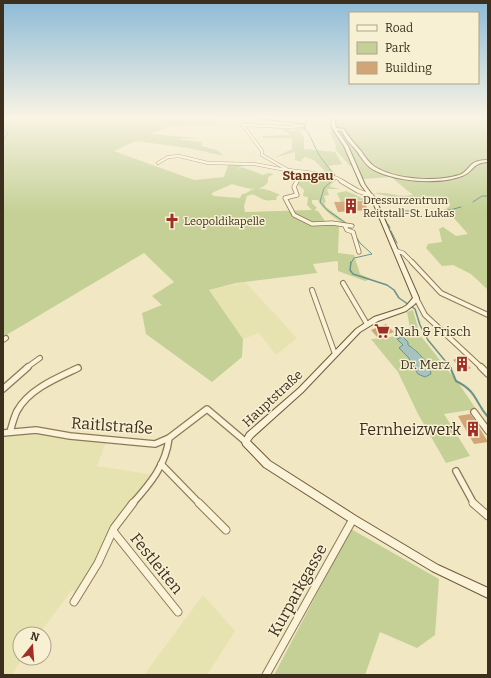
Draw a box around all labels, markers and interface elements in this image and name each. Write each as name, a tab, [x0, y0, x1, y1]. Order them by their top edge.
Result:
legend	[349, 12, 479, 84]
text: Road	[385, 21, 413, 35]
text: Park	[385, 41, 411, 55]
text: Building	[385, 61, 432, 75]
district label: Stangau	[282, 168, 334, 183]
place label: Dressurzentrum Reitstall-St. Lukas	[363, 194, 455, 220]
building icon: Dressurzentrum Reitstall-St. Lukas	[342, 197, 360, 215]
church icon: Leopoldikapelle	[163, 212, 181, 230]
place label: Leopoldikapelle	[184, 215, 265, 228]
supermarket icon: Nah & Frisch	[373, 322, 391, 340]
place label: Nah & Frisch	[394, 324, 471, 339]
building icon: Dr. Merz	[453, 355, 471, 373]
place label: Dr. Merz	[400, 357, 450, 372]
street label: Hauptstraße	[239, 367, 305, 430]
street label: Raitlstraße	[71, 413, 153, 438]
place label: Fernheizwerk	[359, 420, 461, 439]
building icon: Fernheizwerk	[464, 420, 482, 438]
street label: Festleiten	[126, 529, 187, 598]
street label: Kurparkgasse	[264, 541, 331, 640]
north arrow	[12, 626, 52, 666]
text: N	[29, 629, 41, 645]

